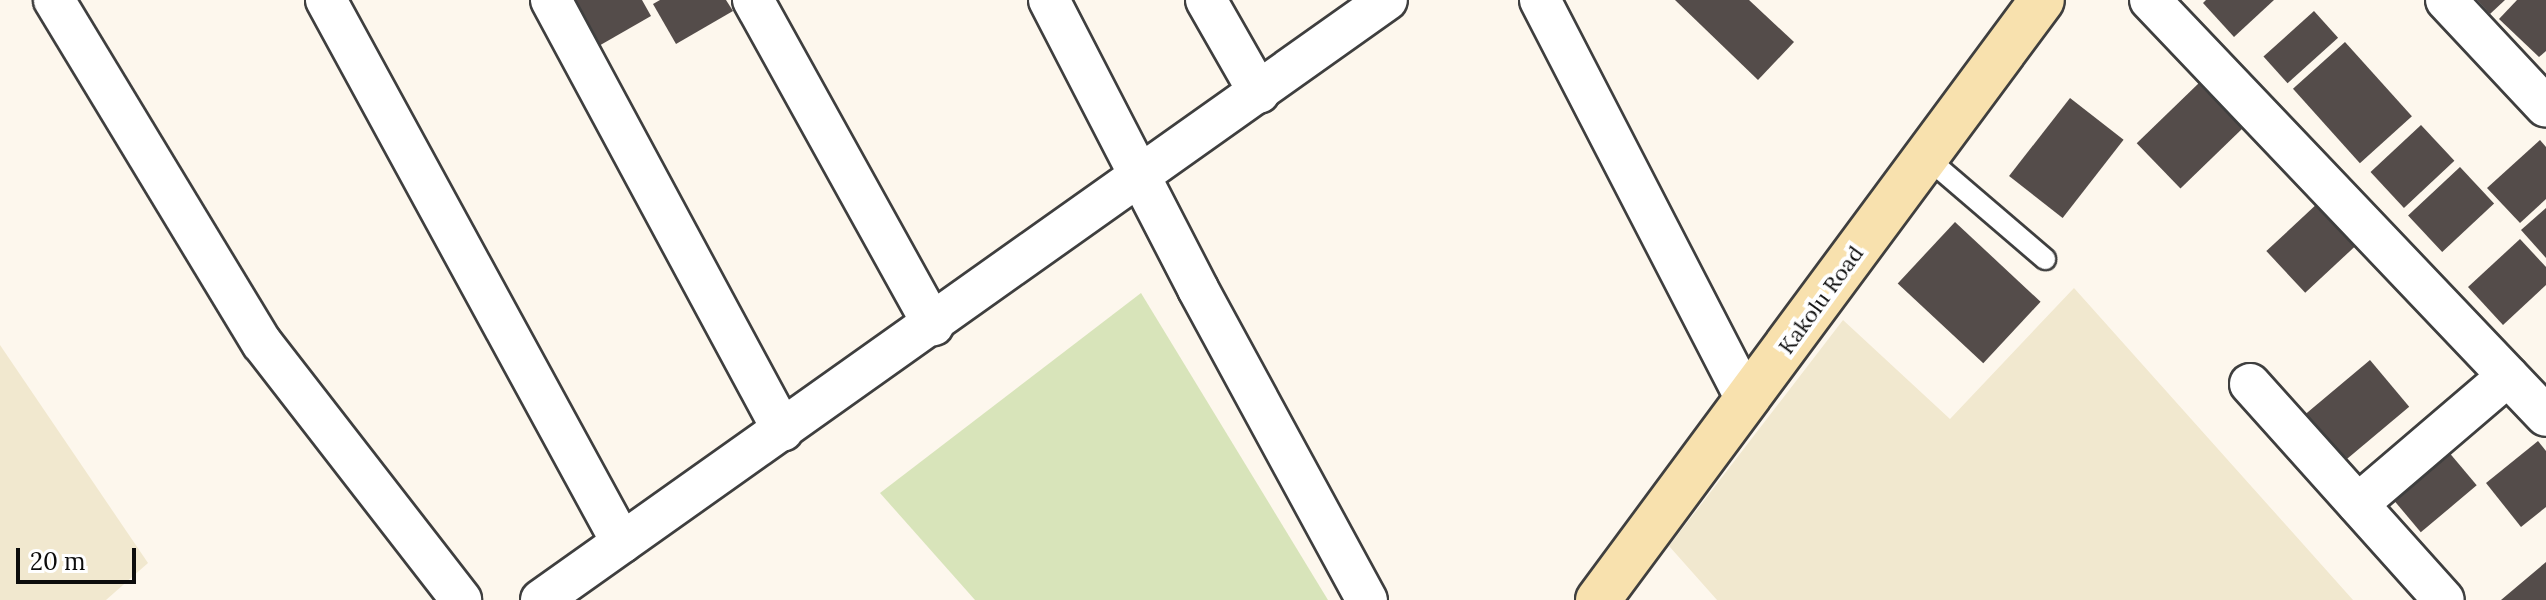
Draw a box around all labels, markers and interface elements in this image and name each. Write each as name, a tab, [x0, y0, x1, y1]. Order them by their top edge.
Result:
street label: Kakolu Road	[1773, 241, 1869, 359]
scale bar	[20, 532, 140, 582]
text: 20 m	[30, 546, 86, 577]

